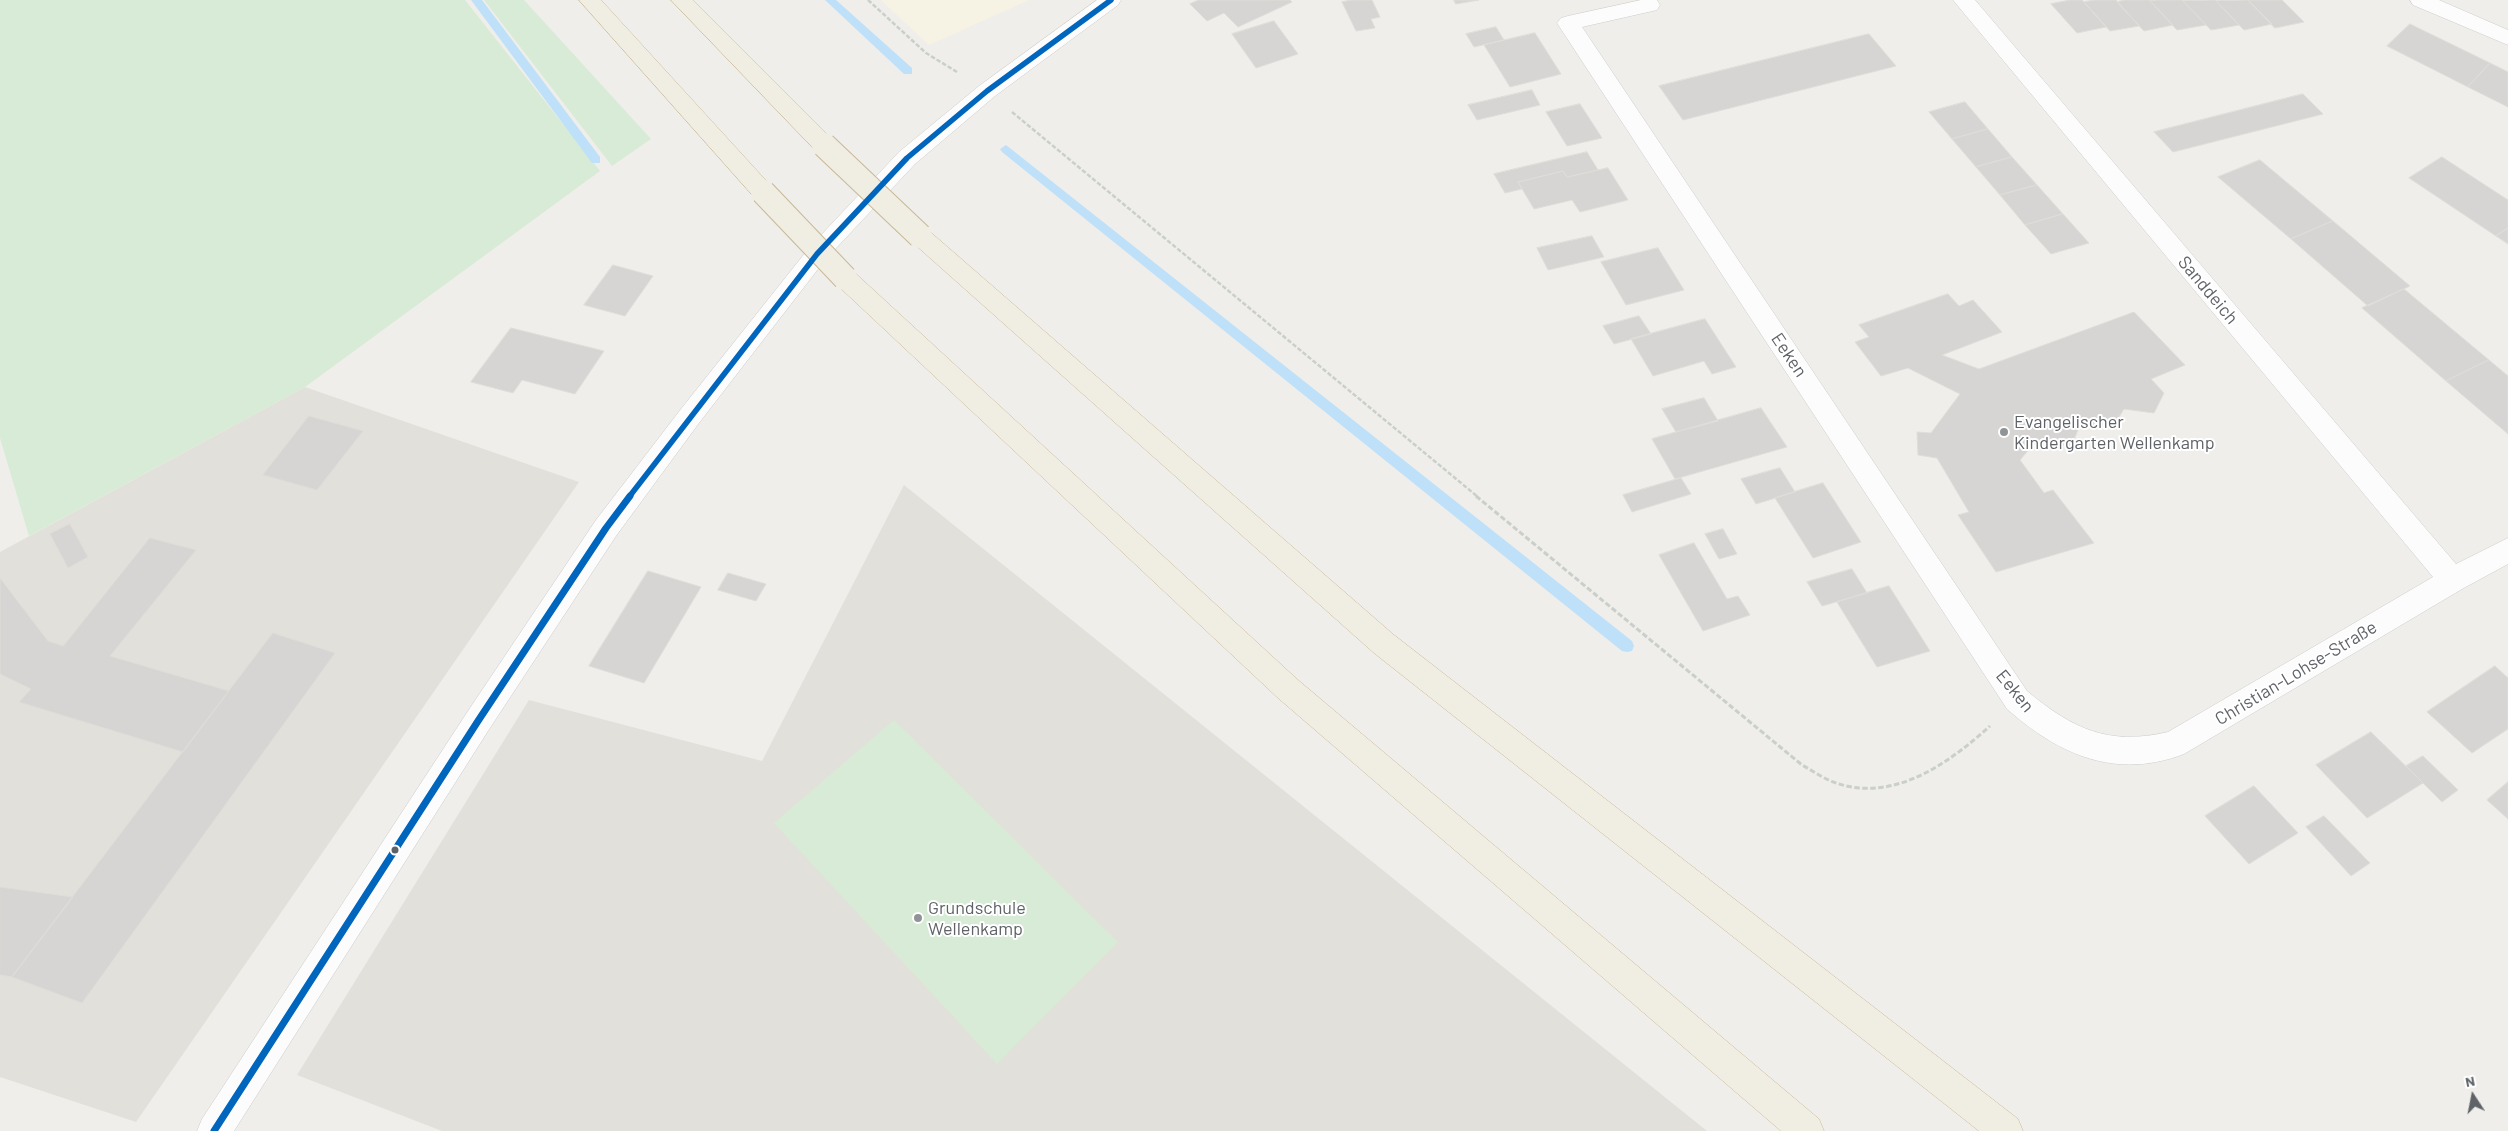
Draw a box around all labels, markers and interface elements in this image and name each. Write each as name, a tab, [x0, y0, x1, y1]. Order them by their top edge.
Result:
street label: Sanddeich	[2173, 252, 2243, 328]
street label: Eeken	[1766, 329, 1812, 381]
place label: Evangelischer Kindergarten Wellenkamp	[2014, 411, 2215, 454]
marker: Evangelischer Kindergarten Wellenkamp	[1998, 426, 2010, 438]
street label: Christian-Lohse-Straße	[2211, 616, 2381, 730]
street label: Eeken	[1991, 665, 2039, 717]
unlabelled marker	[390, 845, 400, 855]
place label: Grundschule Wellenkamp	[928, 897, 1026, 940]
marker: Grundschule Wellenkamp	[912, 912, 924, 924]
north arrow	[2448, 1071, 2498, 1121]
text: N	[2464, 1072, 2476, 1090]

